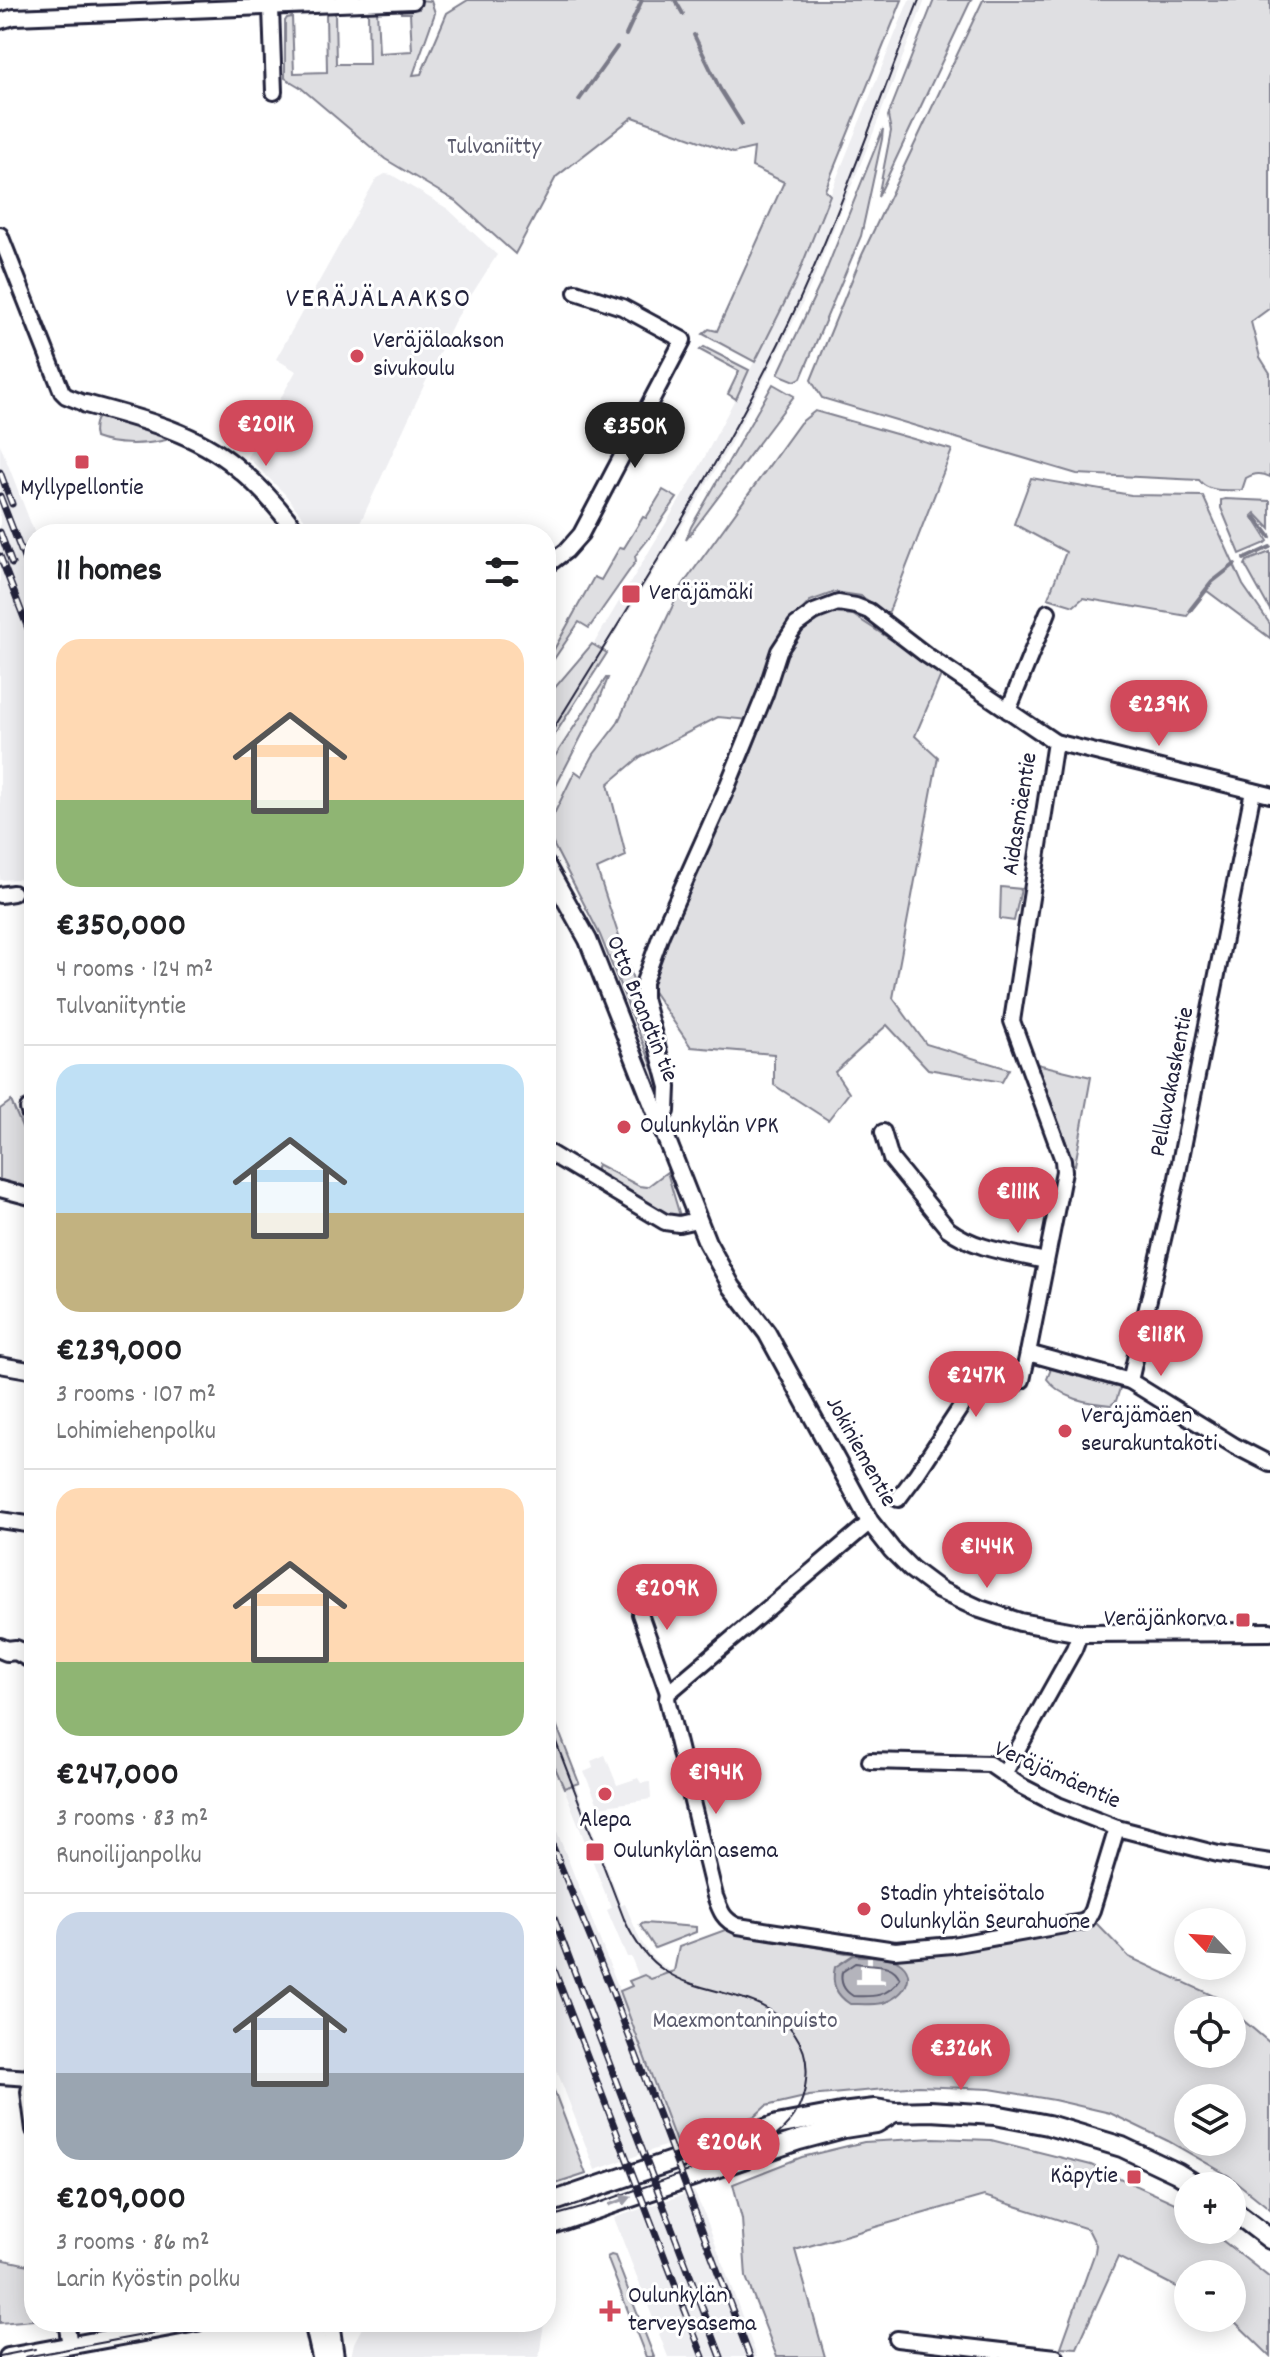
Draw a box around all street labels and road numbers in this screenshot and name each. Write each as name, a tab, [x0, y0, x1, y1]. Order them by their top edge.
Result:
street label: Aidasmäentie	[995, 750, 1047, 878]
street label: Otto Brandtin tie	[596, 931, 686, 1087]
street label: Pellavakaskentie	[1142, 1004, 1204, 1160]
street label: Jokiniementie	[816, 1391, 904, 1513]
street label: Veräjämäentie	[988, 1733, 1126, 1819]

